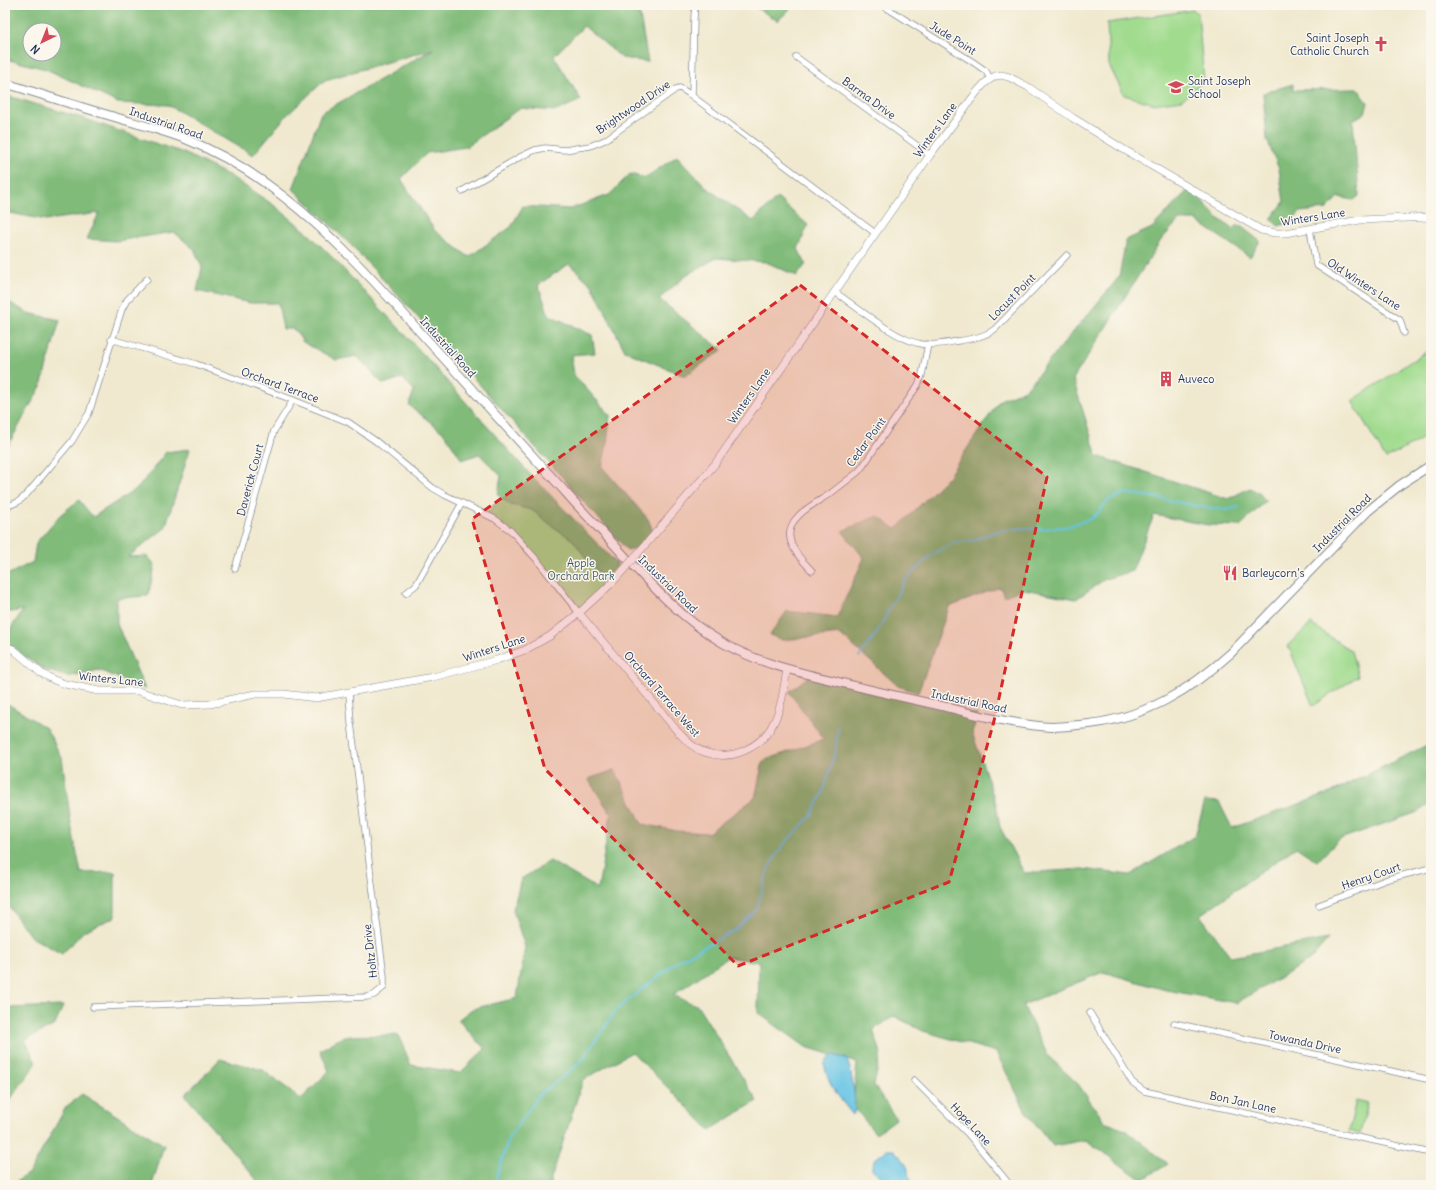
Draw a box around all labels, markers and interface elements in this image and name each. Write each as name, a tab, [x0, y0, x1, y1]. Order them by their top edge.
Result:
street label: Jude Point	[927, 18, 979, 58]
north arrow	[22, 22, 62, 62]
place label: Saint Joseph Catholic Church	[1290, 31, 1369, 58]
church icon: Saint Joseph Catholic Church	[1372, 35, 1390, 53]
text: N	[28, 42, 43, 57]
street label: Barma Drive	[840, 74, 898, 122]
place label: Saint Joseph School	[1188, 74, 1251, 101]
street label: Brightwood Drive	[593, 77, 673, 137]
school or university icon: Saint Joseph School	[1167, 78, 1185, 96]
street label: Winters Lane	[910, 100, 960, 160]
street label: Industrial Road	[127, 104, 205, 142]
street label: Winters Lane	[1280, 205, 1346, 229]
street label: Old Winters Lane	[1325, 255, 1403, 313]
street label: Locust Point	[986, 270, 1039, 323]
street label: Industrial Road	[417, 314, 479, 381]
street label: Orchard Terrace	[239, 364, 321, 406]
street label: Winters Lane	[725, 365, 773, 427]
building icon: Auveco	[1157, 370, 1175, 388]
place label: Auveco	[1178, 372, 1214, 386]
street label: Cedar Point	[843, 414, 889, 469]
street label: Daverick Court	[234, 442, 266, 518]
street label: Industrial Road	[1310, 491, 1374, 555]
street label: Industrial Road	[636, 552, 701, 616]
park label: Apple Orchard Park	[547, 556, 615, 583]
restaurant icon: Barleycorn’s	[1221, 564, 1239, 582]
place label: Barleycorn’s	[1242, 566, 1304, 580]
street label: Winters Lane	[461, 631, 527, 665]
street label: Orchard Terrace West	[621, 648, 703, 740]
street label: Winters Lane	[78, 669, 144, 689]
street label: Industrial Road	[930, 686, 1009, 716]
street label: Henry Court	[1340, 859, 1403, 893]
street label: Holtz Drive	[360, 923, 380, 979]
street label: Towanda Drive	[1267, 1027, 1343, 1057]
street label: Bon Jan Lane	[1208, 1088, 1278, 1116]
street label: Hope Lane	[948, 1100, 994, 1148]

